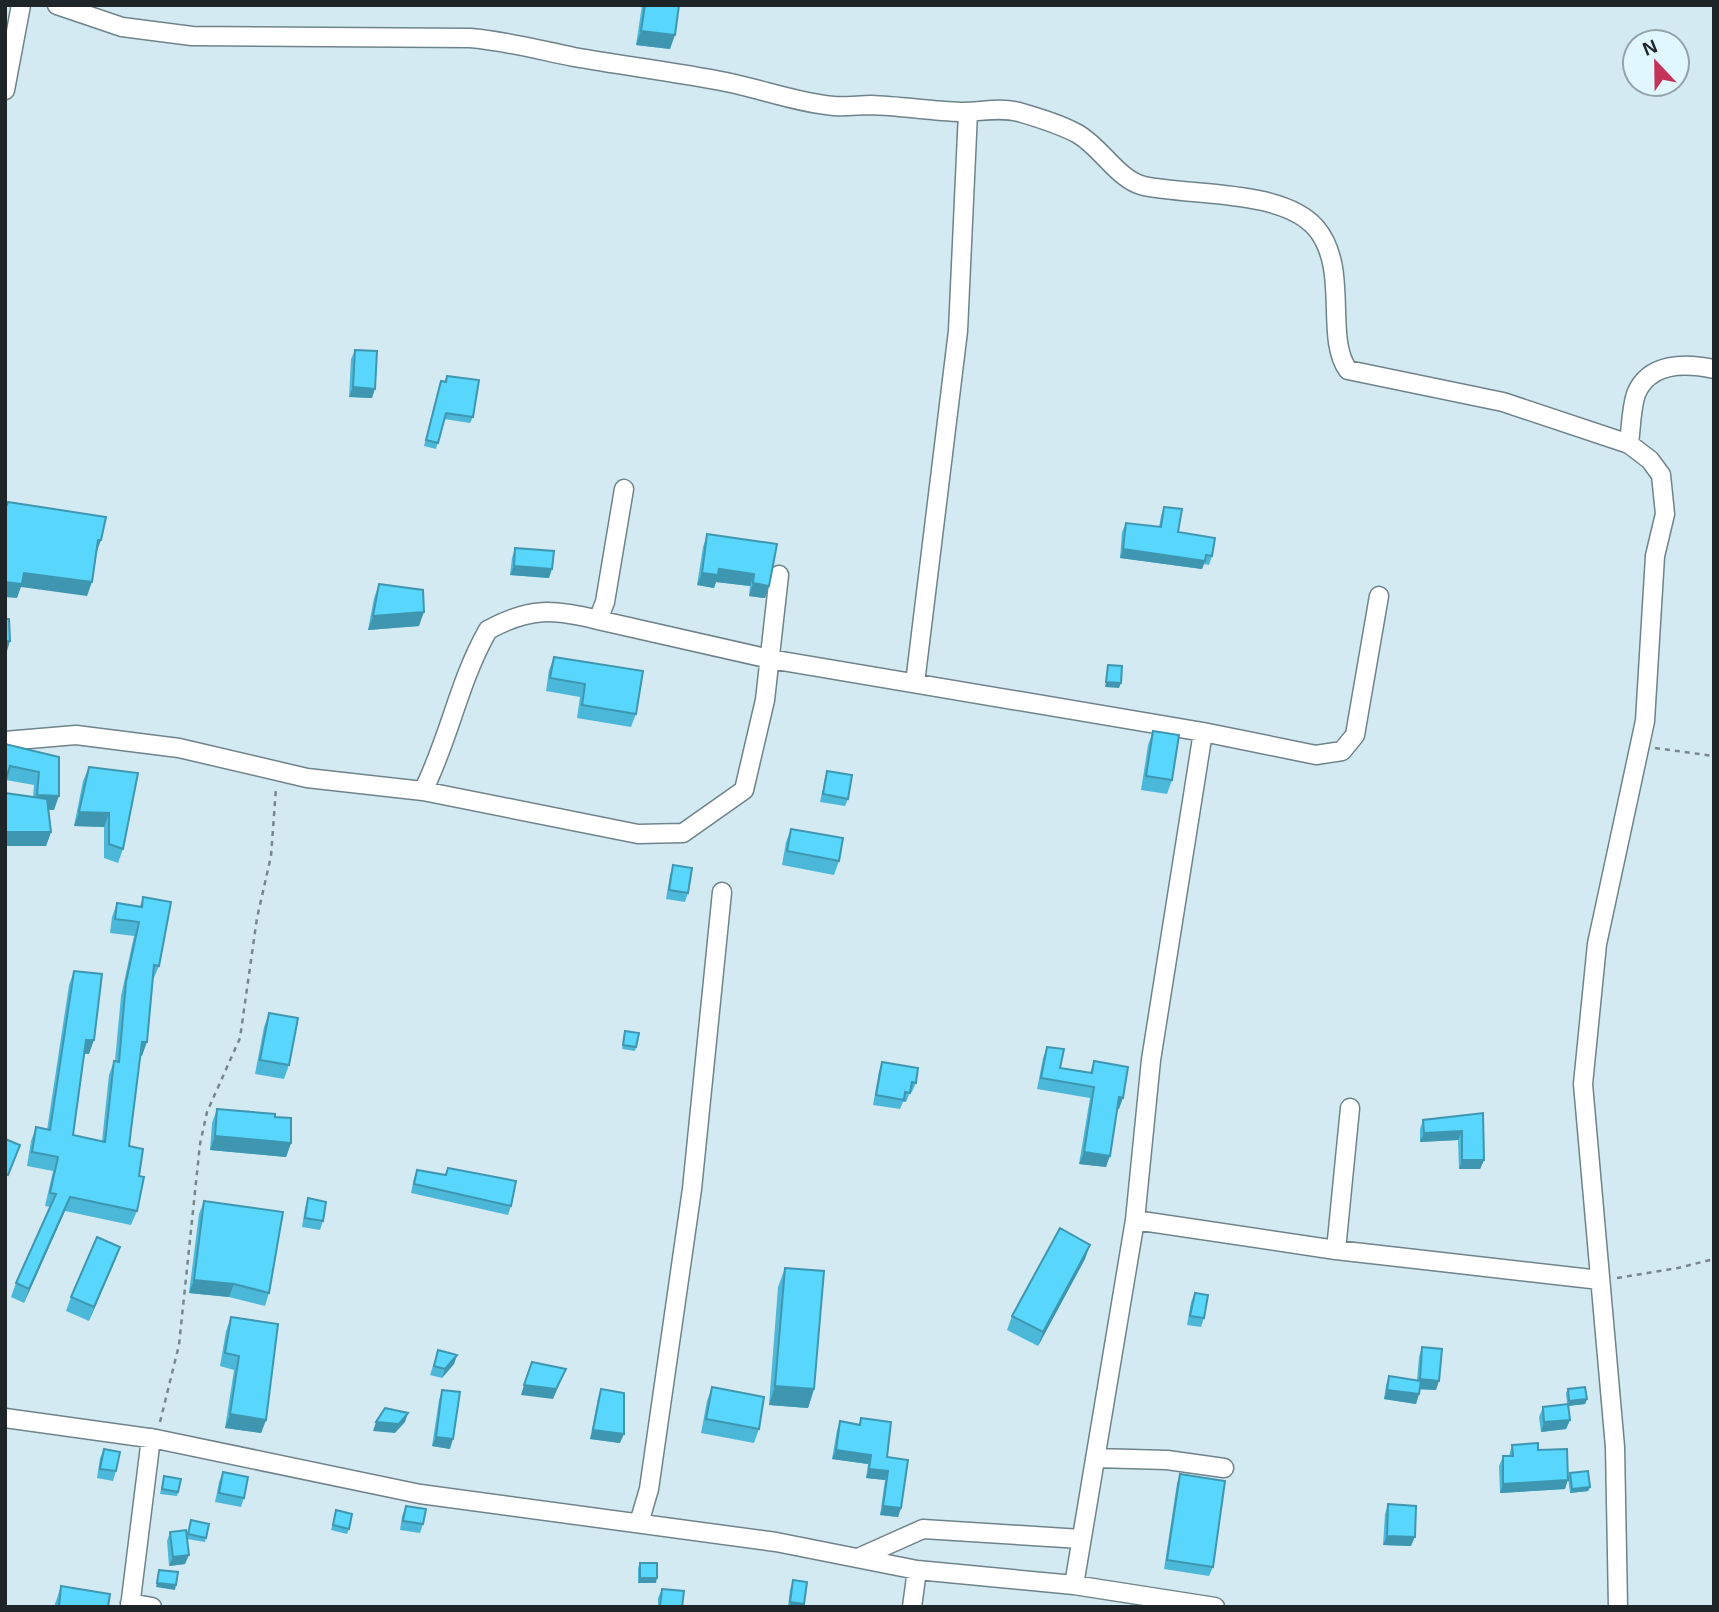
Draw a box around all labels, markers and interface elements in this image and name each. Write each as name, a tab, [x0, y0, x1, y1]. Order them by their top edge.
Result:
north arrow	[1621, 28, 1691, 98]
text: N	[1640, 35, 1660, 60]

